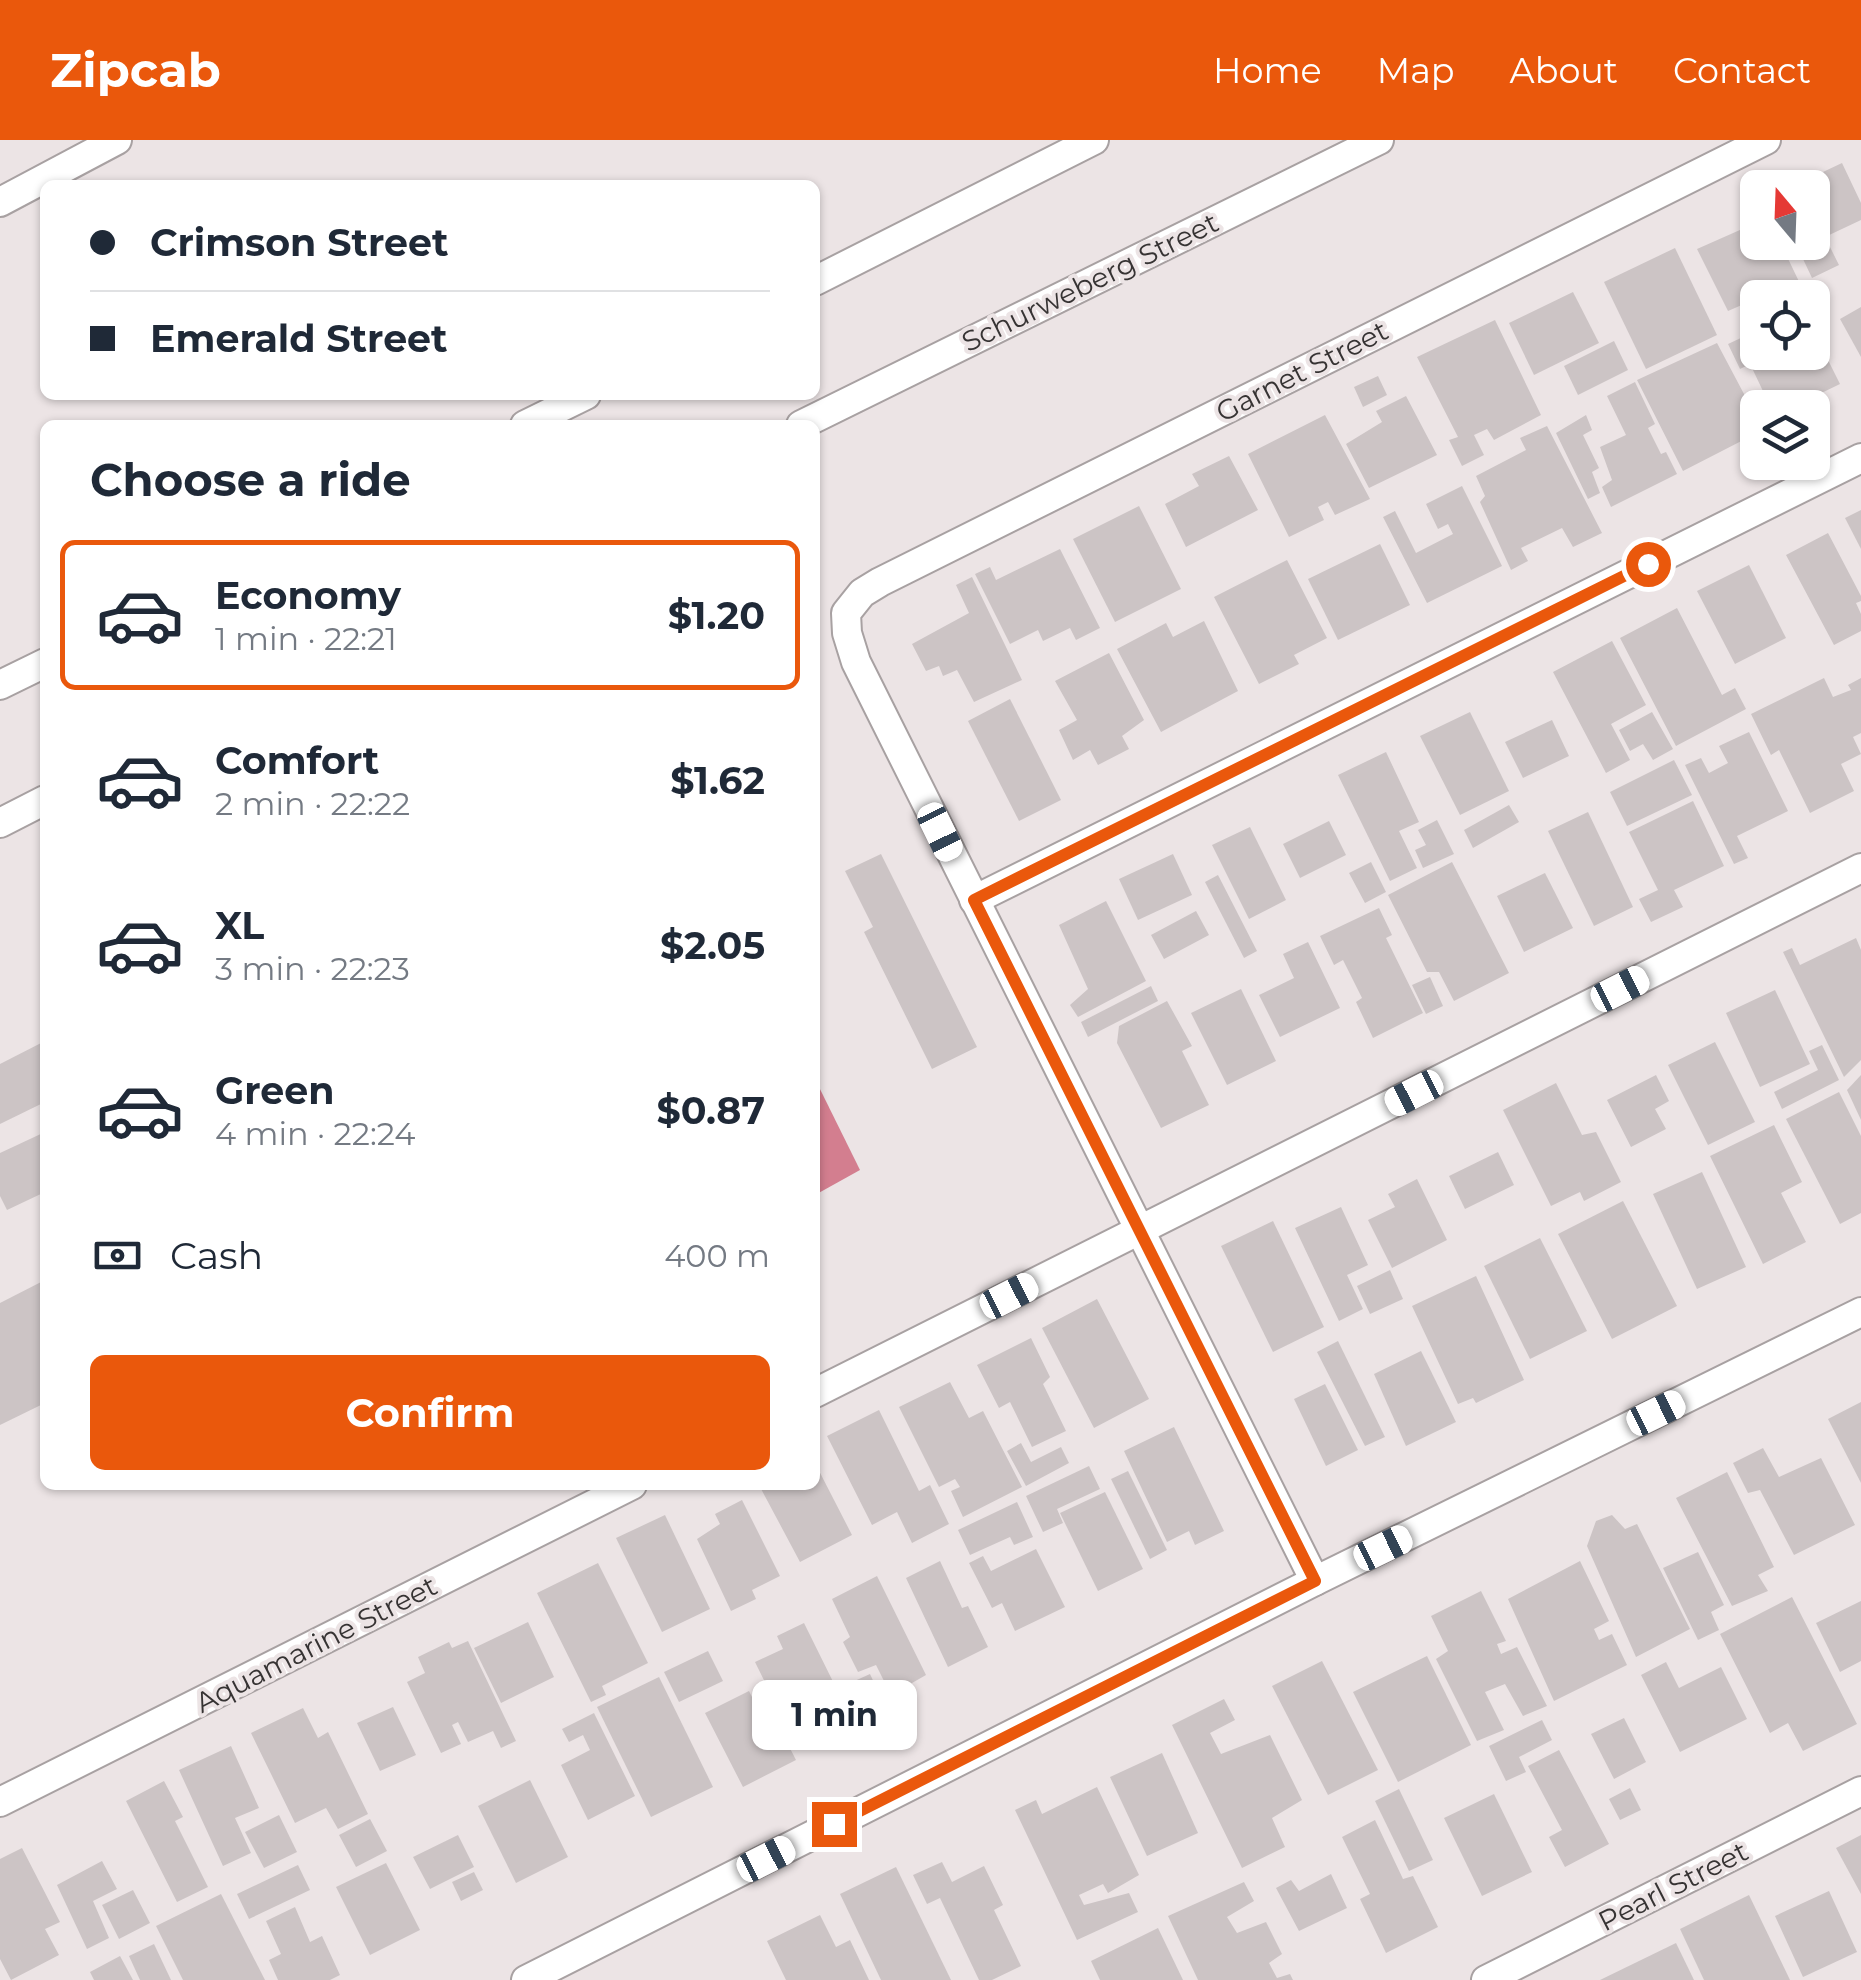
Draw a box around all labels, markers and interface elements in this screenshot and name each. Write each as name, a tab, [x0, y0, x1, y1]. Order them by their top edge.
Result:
text: Zipcab	[50, 41, 221, 99]
text: Home	[1213, 49, 1322, 92]
text: Map	[1377, 49, 1455, 92]
text: About	[1510, 49, 1618, 92]
text: Contact	[1673, 49, 1811, 92]
north arrow	[1740, 170, 1830, 260]
map controls	[1740, 170, 1830, 480]
street label: Schurweberg Street	[956, 205, 1224, 359]
text: Crimson Street	[150, 219, 448, 266]
button: locate	[1740, 280, 1830, 370]
street label: Garnet Street	[1210, 313, 1394, 429]
text: Emerald Street	[150, 315, 448, 362]
button: layers	[1740, 390, 1830, 480]
text: Choose a ride	[90, 452, 411, 507]
route start	[1626, 542, 1671, 587]
icon: car	[95, 570, 185, 660]
text: Economy	[215, 572, 401, 619]
text: $1.20	[668, 592, 765, 639]
text: 1 min · 22:21	[215, 619, 397, 658]
icon: car	[95, 735, 185, 825]
text: Comfort	[215, 737, 379, 784]
text: $1.62	[670, 757, 765, 804]
text: 2 min · 22:22	[215, 784, 410, 823]
car	[913, 798, 967, 866]
icon: car	[95, 900, 185, 990]
text: XL	[215, 902, 264, 949]
text: $2.05	[660, 922, 765, 969]
text: 3 min · 22:23	[215, 949, 410, 988]
car	[1586, 962, 1654, 1016]
icon: car	[95, 1065, 185, 1155]
car	[1380, 1066, 1448, 1120]
text: Green	[215, 1067, 335, 1114]
text: $0.87	[656, 1087, 765, 1134]
text: 4 min · 22:24	[215, 1114, 415, 1153]
icon: cash	[90, 1228, 145, 1283]
text: Cash	[170, 1232, 263, 1279]
text: 400 m	[664, 1236, 770, 1275]
car	[975, 1269, 1043, 1323]
button: Confirm	[90, 1355, 770, 1470]
car	[1622, 1386, 1690, 1440]
car	[1349, 1521, 1417, 1575]
street label: Aquamarine Street	[189, 1568, 443, 1720]
callout: 1 min	[752, 1679, 916, 1749]
text: 1 min	[791, 1695, 878, 1734]
route end	[812, 1802, 857, 1847]
car	[732, 1832, 800, 1886]
street label: Pearl Street	[1593, 1834, 1753, 1938]

